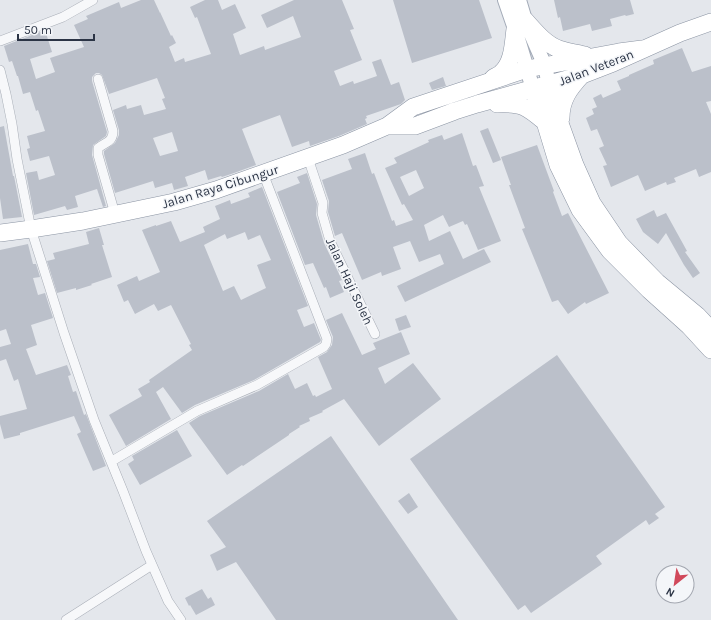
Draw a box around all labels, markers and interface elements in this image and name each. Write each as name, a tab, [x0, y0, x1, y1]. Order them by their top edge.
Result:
scale bar	[18, 16, 94, 42]
text: 50 m	[24, 23, 52, 37]
street label: Jalan Veteran	[557, 46, 636, 89]
street label: Jalan Raya Cibungur	[160, 162, 280, 211]
street label: Jalan Haji Soleh	[323, 235, 376, 327]
north arrow	[655, 564, 695, 604]
text: N	[664, 585, 677, 600]

